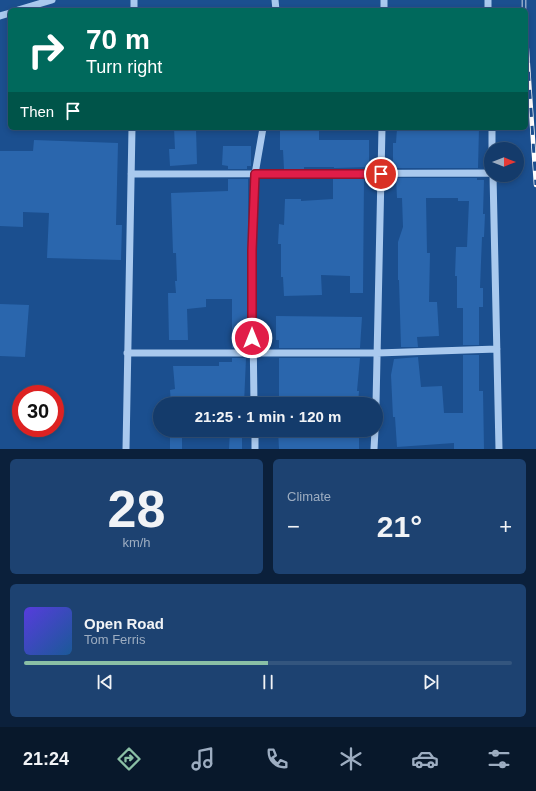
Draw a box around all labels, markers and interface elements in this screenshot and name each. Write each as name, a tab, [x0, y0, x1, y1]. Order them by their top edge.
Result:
icon: right	[20, 24, 72, 76]
text: 70 m	[86, 24, 150, 55]
text: Turn right	[86, 57, 162, 77]
icon: arrive	[62, 100, 84, 122]
text: Then	[20, 103, 54, 120]
north arrow	[484, 142, 524, 182]
map controls	[484, 142, 524, 182]
pin	[364, 157, 398, 191]
icon: arrive	[370, 163, 392, 185]
position arrow	[231, 317, 273, 359]
speed limit sign: 30	[12, 385, 64, 437]
text: 21:25 · 1 min · 120 m	[195, 408, 341, 425]
text: 28	[108, 480, 165, 538]
text: Climate	[287, 489, 331, 504]
text: 21°	[377, 510, 422, 543]
text: −	[287, 514, 300, 539]
text: +	[499, 514, 512, 539]
text: km/h	[122, 535, 151, 550]
text: Open Road	[84, 615, 164, 632]
text: Tom Ferris	[84, 632, 145, 647]
icon: previous	[94, 671, 116, 693]
icon: pause	[257, 671, 279, 693]
icon: next	[420, 671, 442, 693]
icon: directions	[115, 745, 143, 773]
icon: music	[189, 745, 217, 773]
icon: phone	[263, 745, 291, 773]
icon: climate	[337, 745, 365, 773]
icon: car	[411, 745, 439, 773]
icon: filters	[485, 745, 513, 773]
text: 21:24	[23, 749, 69, 769]

